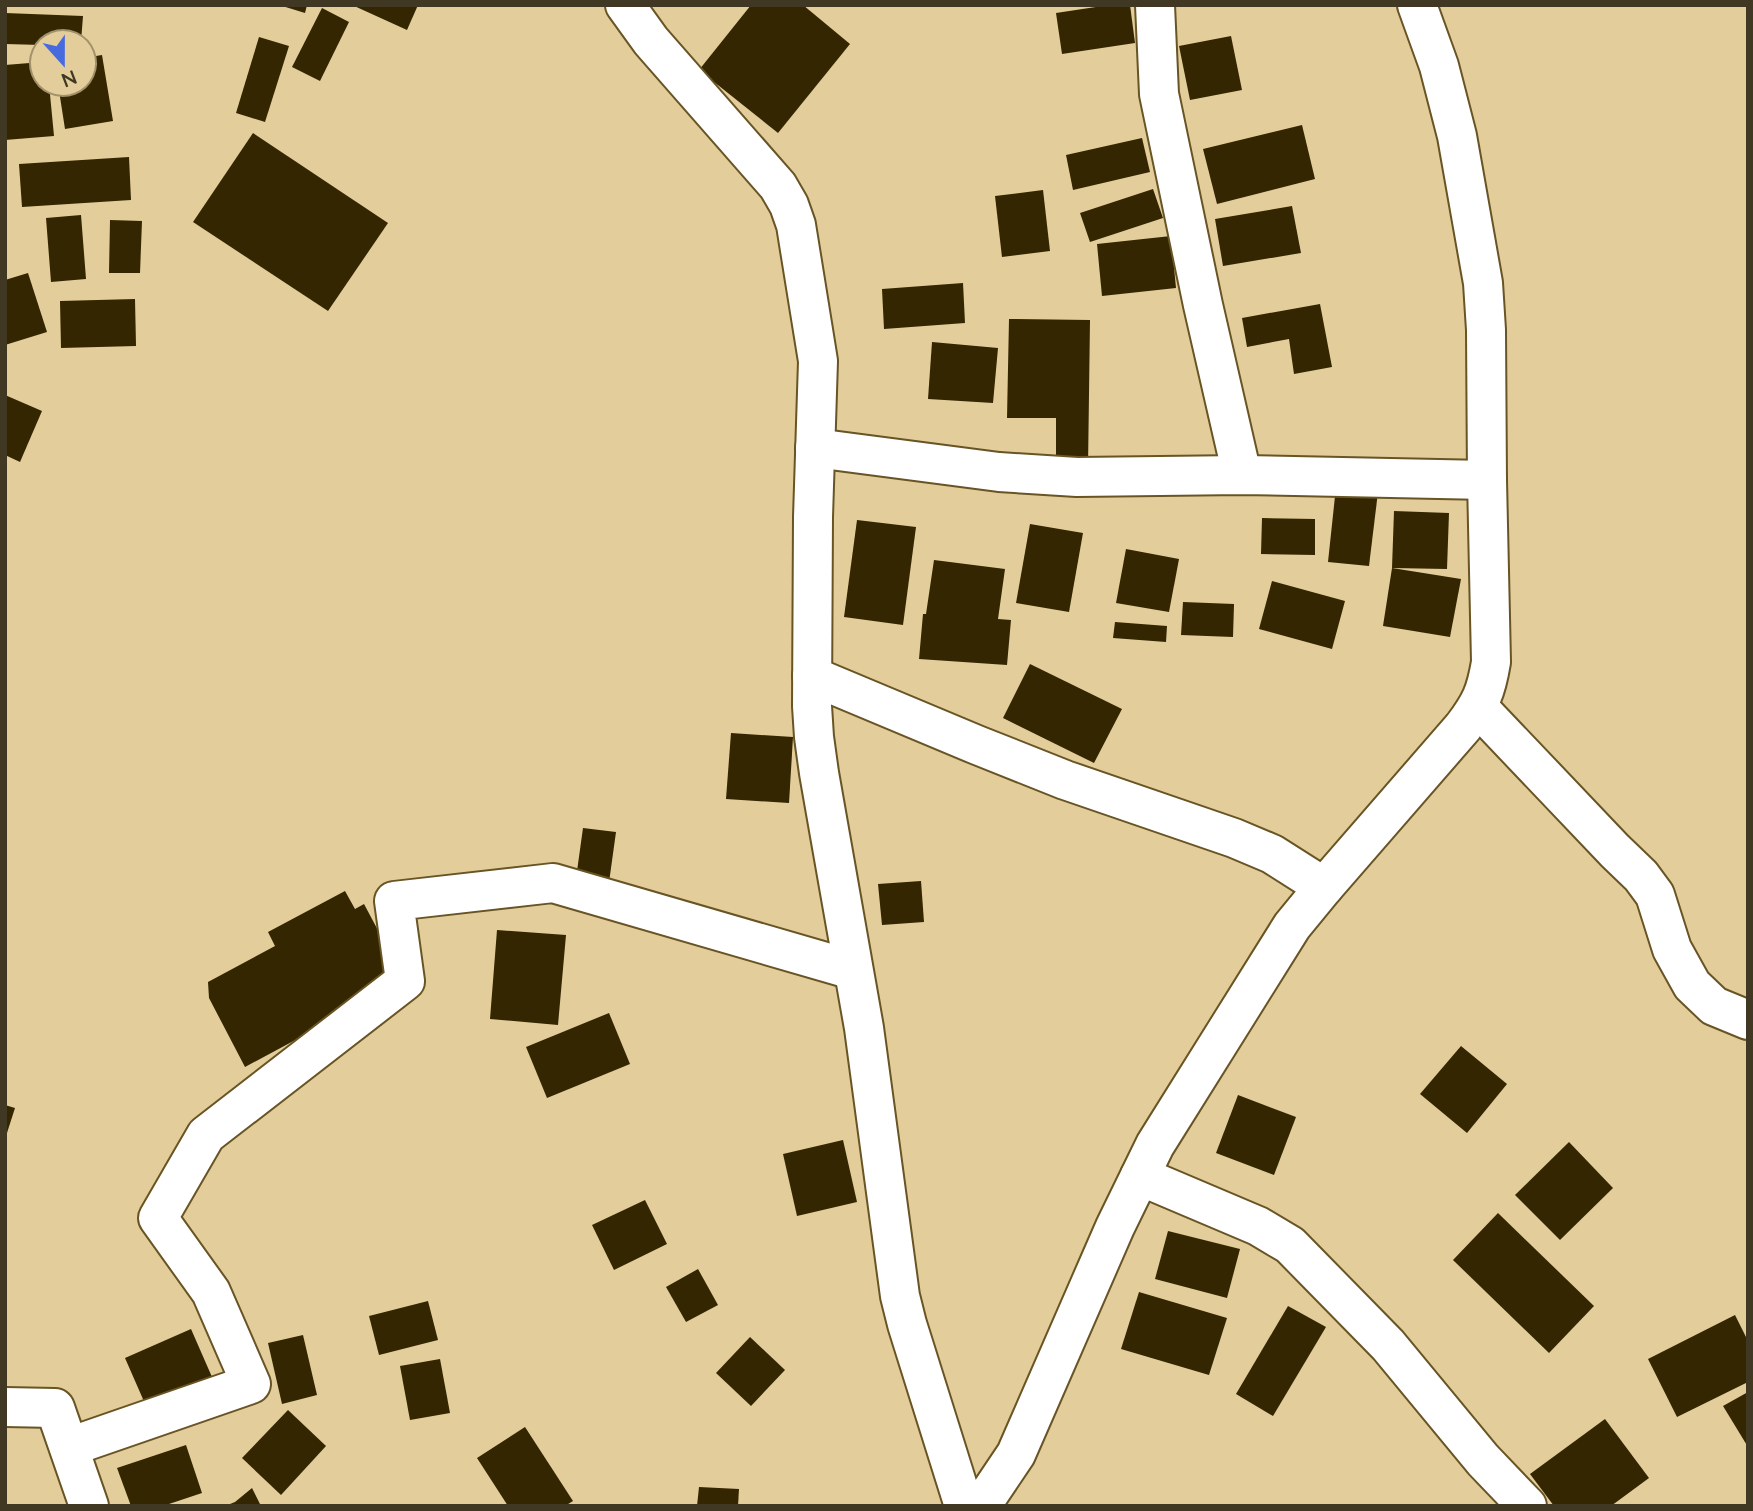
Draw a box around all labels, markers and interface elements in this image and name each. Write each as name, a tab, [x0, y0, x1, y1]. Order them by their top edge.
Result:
north arrow	[28, 28, 98, 98]
text: N	[58, 66, 80, 93]

